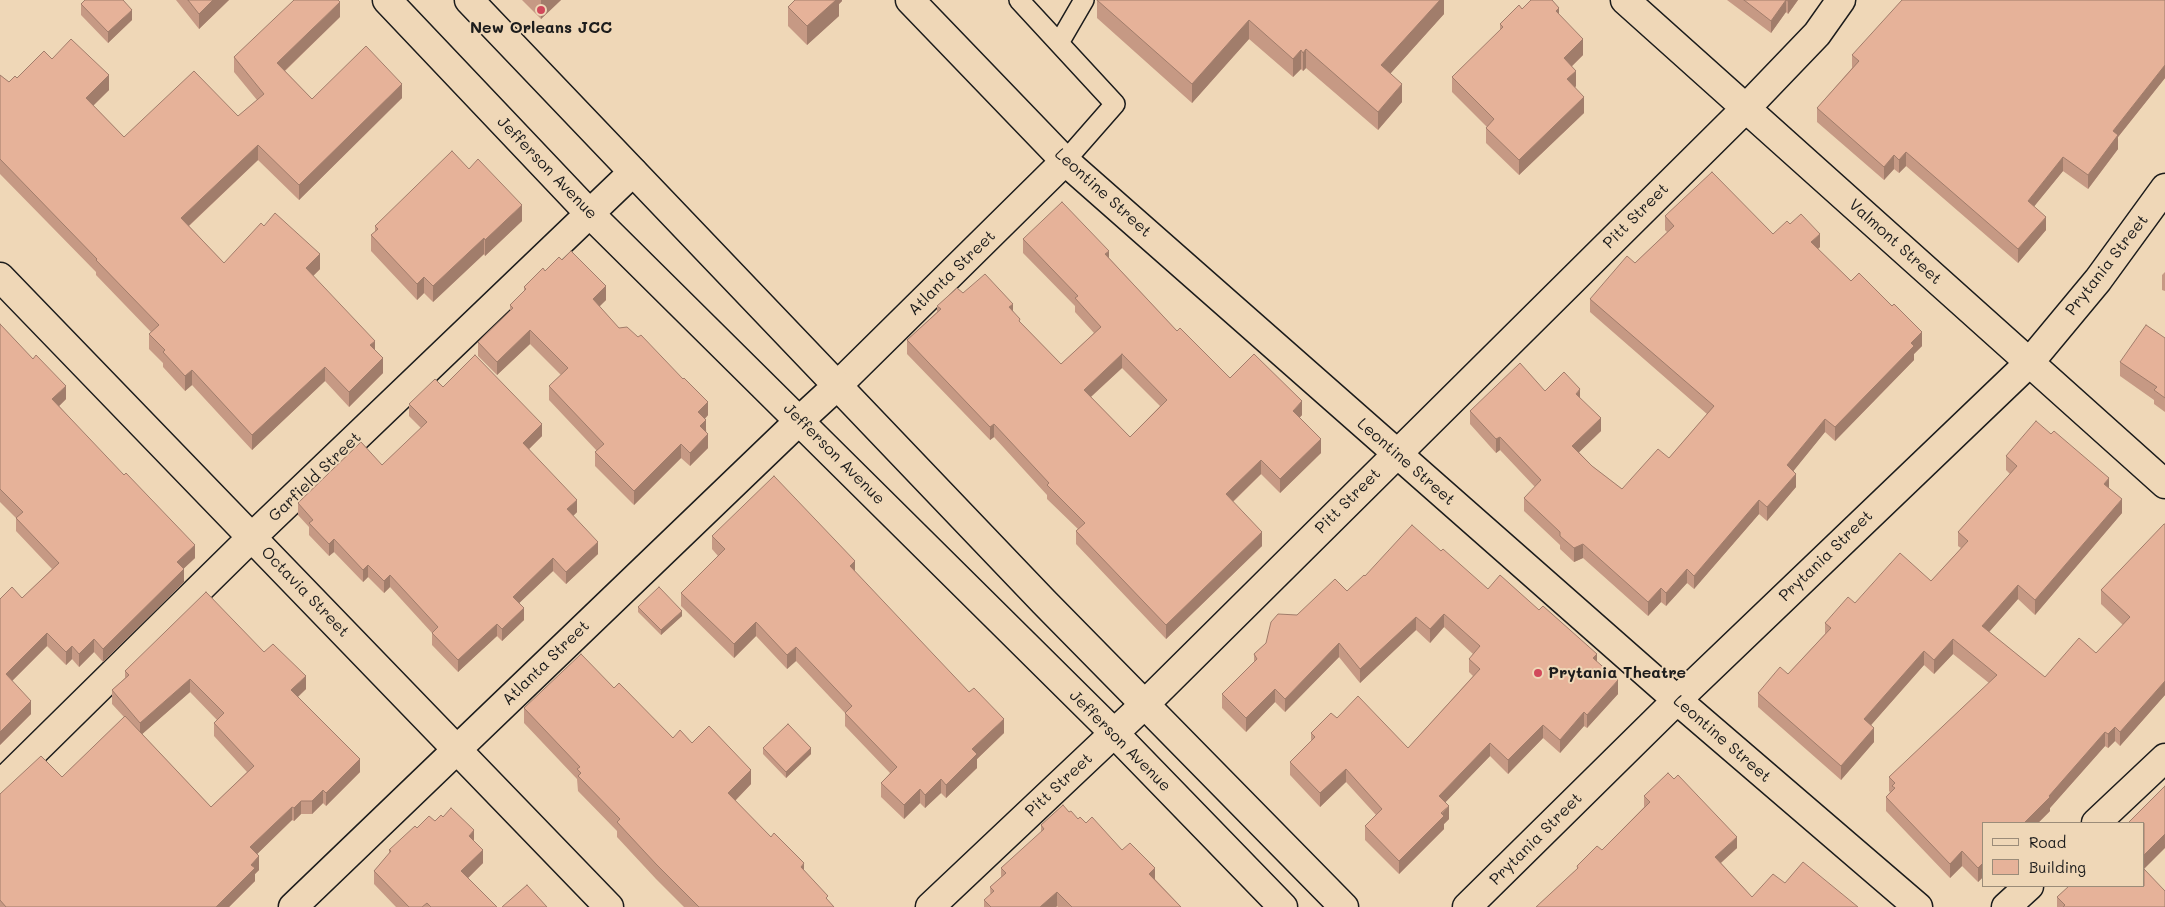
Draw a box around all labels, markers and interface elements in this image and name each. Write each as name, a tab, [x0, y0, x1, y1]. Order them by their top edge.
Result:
marker: New Orleans JCC	[535, 4, 547, 16]
place label: New Orleans JCC	[470, 18, 612, 38]
street label: Jefferson Avenue	[493, 113, 601, 223]
street label: Leontine Street	[1051, 145, 1155, 241]
street label: Pitt Street	[1599, 179, 1673, 253]
street label: Valmont Street	[1845, 195, 1945, 289]
street label: Prytania Street	[2062, 211, 2152, 319]
street label: Atlanta Street	[904, 226, 1000, 320]
street label: Jefferson Avenue	[779, 399, 889, 509]
street label: Leontine Street	[1353, 414, 1459, 510]
street label: Garfield Street	[265, 428, 365, 526]
street label: Pitt Street	[1311, 464, 1385, 538]
street label: Prytania Street	[1775, 506, 1877, 606]
street label: Octavia Street	[257, 543, 353, 641]
street label: Atlanta Street	[498, 616, 594, 710]
place label: Prytania Theatre	[1548, 663, 1686, 683]
marker: Prytania Theatre	[1532, 667, 1544, 679]
street label: Jefferson Avenue	[1065, 686, 1175, 796]
street label: Leontine Street	[1669, 691, 1775, 787]
street label: Pitt Street	[1021, 749, 1097, 821]
street label: Prytania Street	[1486, 789, 1586, 889]
legend	[1982, 822, 2145, 887]
text: Road	[2029, 832, 2066, 852]
text: Building	[2029, 857, 2086, 877]

